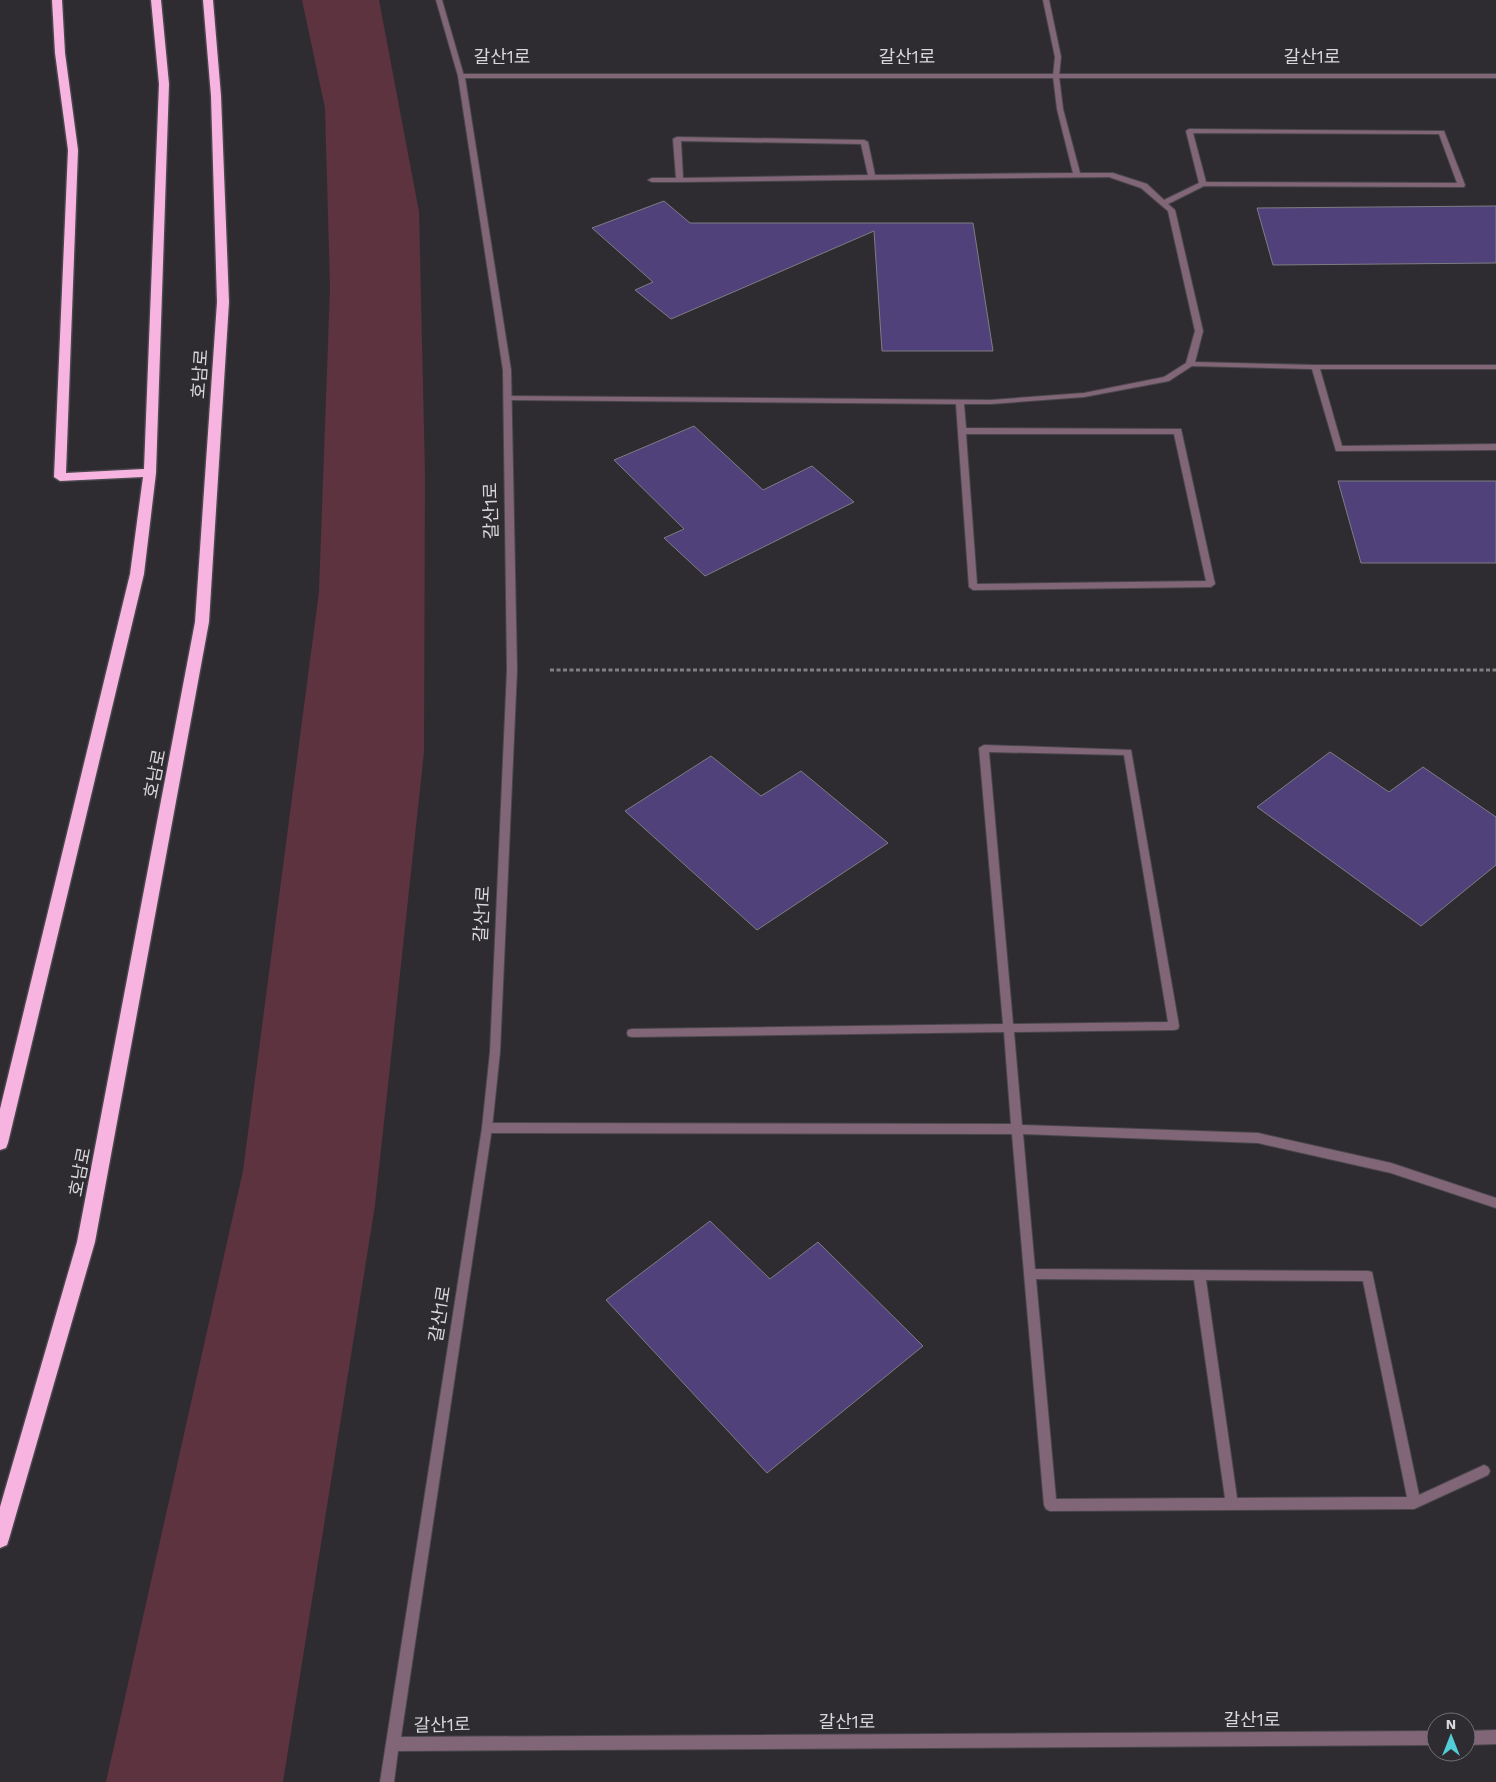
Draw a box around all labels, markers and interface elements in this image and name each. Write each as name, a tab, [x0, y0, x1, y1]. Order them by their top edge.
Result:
street label: 갈산1로	[474, 46, 530, 67]
street label: 갈산1로	[879, 46, 935, 67]
street label: 갈산1로	[1284, 46, 1340, 67]
street label: 호남로	[187, 348, 212, 399]
street label: 갈산1로	[480, 482, 501, 540]
street label: 호남로	[139, 748, 170, 800]
street label: 갈산1로	[470, 885, 493, 943]
street label: 호남로	[64, 1146, 95, 1198]
street label: 갈산1로	[425, 1284, 454, 1344]
street label: 갈산1로	[1224, 1709, 1280, 1730]
street label: 갈산1로	[819, 1711, 875, 1732]
north arrow	[1426, 1712, 1476, 1762]
street label: 갈산1로	[413, 1714, 471, 1735]
text: N	[1446, 1716, 1456, 1732]

